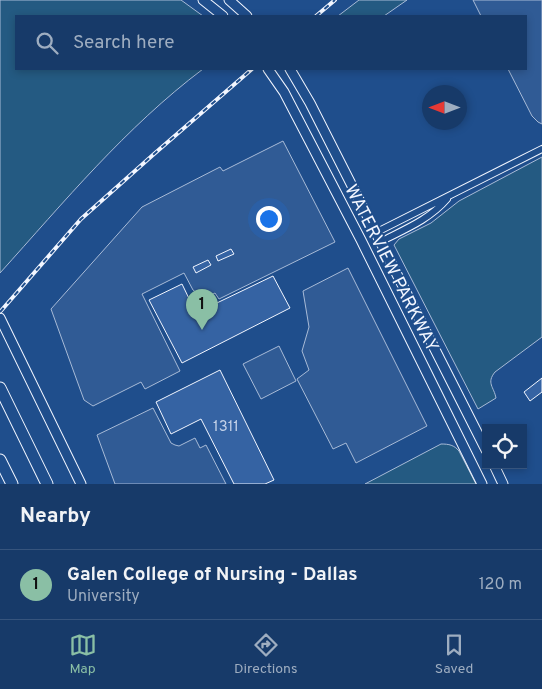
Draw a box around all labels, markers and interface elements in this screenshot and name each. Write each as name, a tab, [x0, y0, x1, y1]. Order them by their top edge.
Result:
search box	[15, 15, 527, 70]
icon: search	[33, 29, 61, 57]
text: Search here	[73, 31, 175, 55]
north arrow	[422, 85, 467, 130]
street label: WATERVIEW PARKWAY	[338, 181, 443, 356]
your location	[256, 206, 282, 232]
pin: 1	[186, 289, 218, 330]
house number: 1311	[213, 418, 239, 437]
map controls	[482, 424, 527, 469]
button: locate	[482, 424, 527, 469]
text: Nearby	[20, 503, 91, 530]
text: Galen College of Nursing - Dallas	[67, 563, 358, 587]
text: 1	[33, 575, 39, 595]
text: 120 m	[479, 575, 522, 595]
text: University	[67, 587, 140, 607]
tab: Map	[69, 631, 97, 678]
tab: Directions	[234, 631, 298, 678]
tab: Saved	[435, 631, 473, 678]

